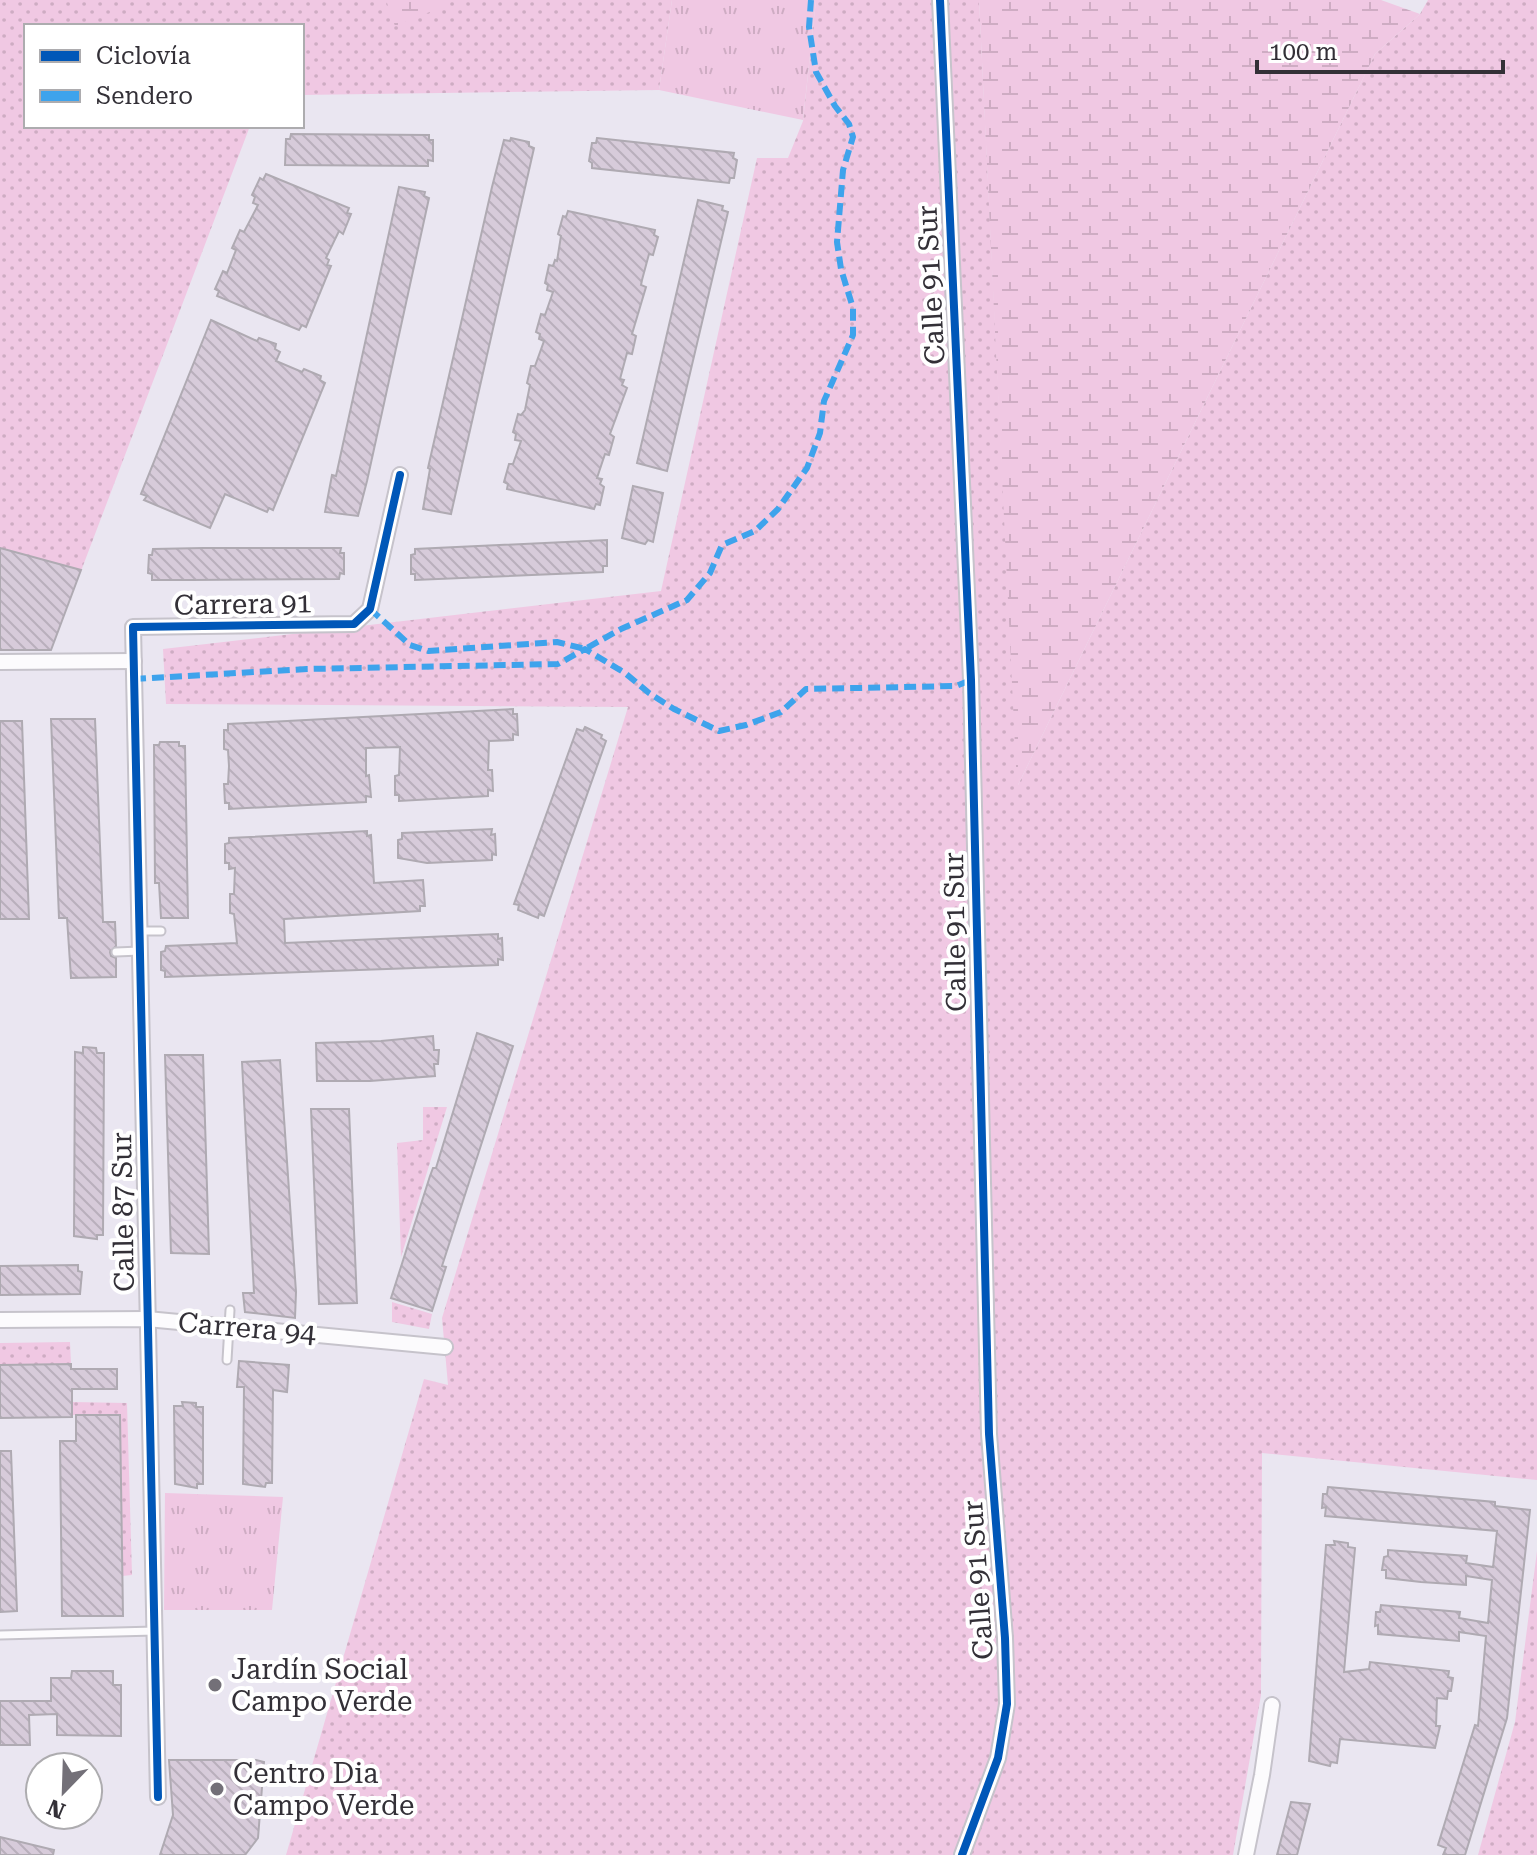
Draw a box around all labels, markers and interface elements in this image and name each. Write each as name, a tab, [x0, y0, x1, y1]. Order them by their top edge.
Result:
legend	[24, 24, 304, 128]
scale bar	[1257, 24, 1503, 74]
text: 100 m	[1269, 38, 1337, 66]
text: Ciclovía	[96, 42, 191, 70]
text: Sendero	[96, 82, 193, 110]
street label: Calle 91 Sur	[910, 204, 952, 366]
street label: Carrera 91	[174, 586, 312, 622]
street label: Calle 91 Sur	[937, 852, 973, 1012]
street label: Calle 87 Sur	[105, 1132, 141, 1292]
street label: Carrera 94	[177, 1306, 318, 1350]
street label: Calle 91 Sur	[956, 1499, 1000, 1661]
place label: Jardín Social Campo Verde	[231, 1653, 412, 1718]
marker: Jardín Social Campo Verde	[206, 1676, 224, 1694]
north arrow	[24, 1751, 104, 1831]
place label: Centro Dia Campo Verde	[233, 1757, 414, 1822]
marker: Centro Dia Campo Verde	[208, 1780, 226, 1798]
text: N	[44, 1794, 69, 1824]

